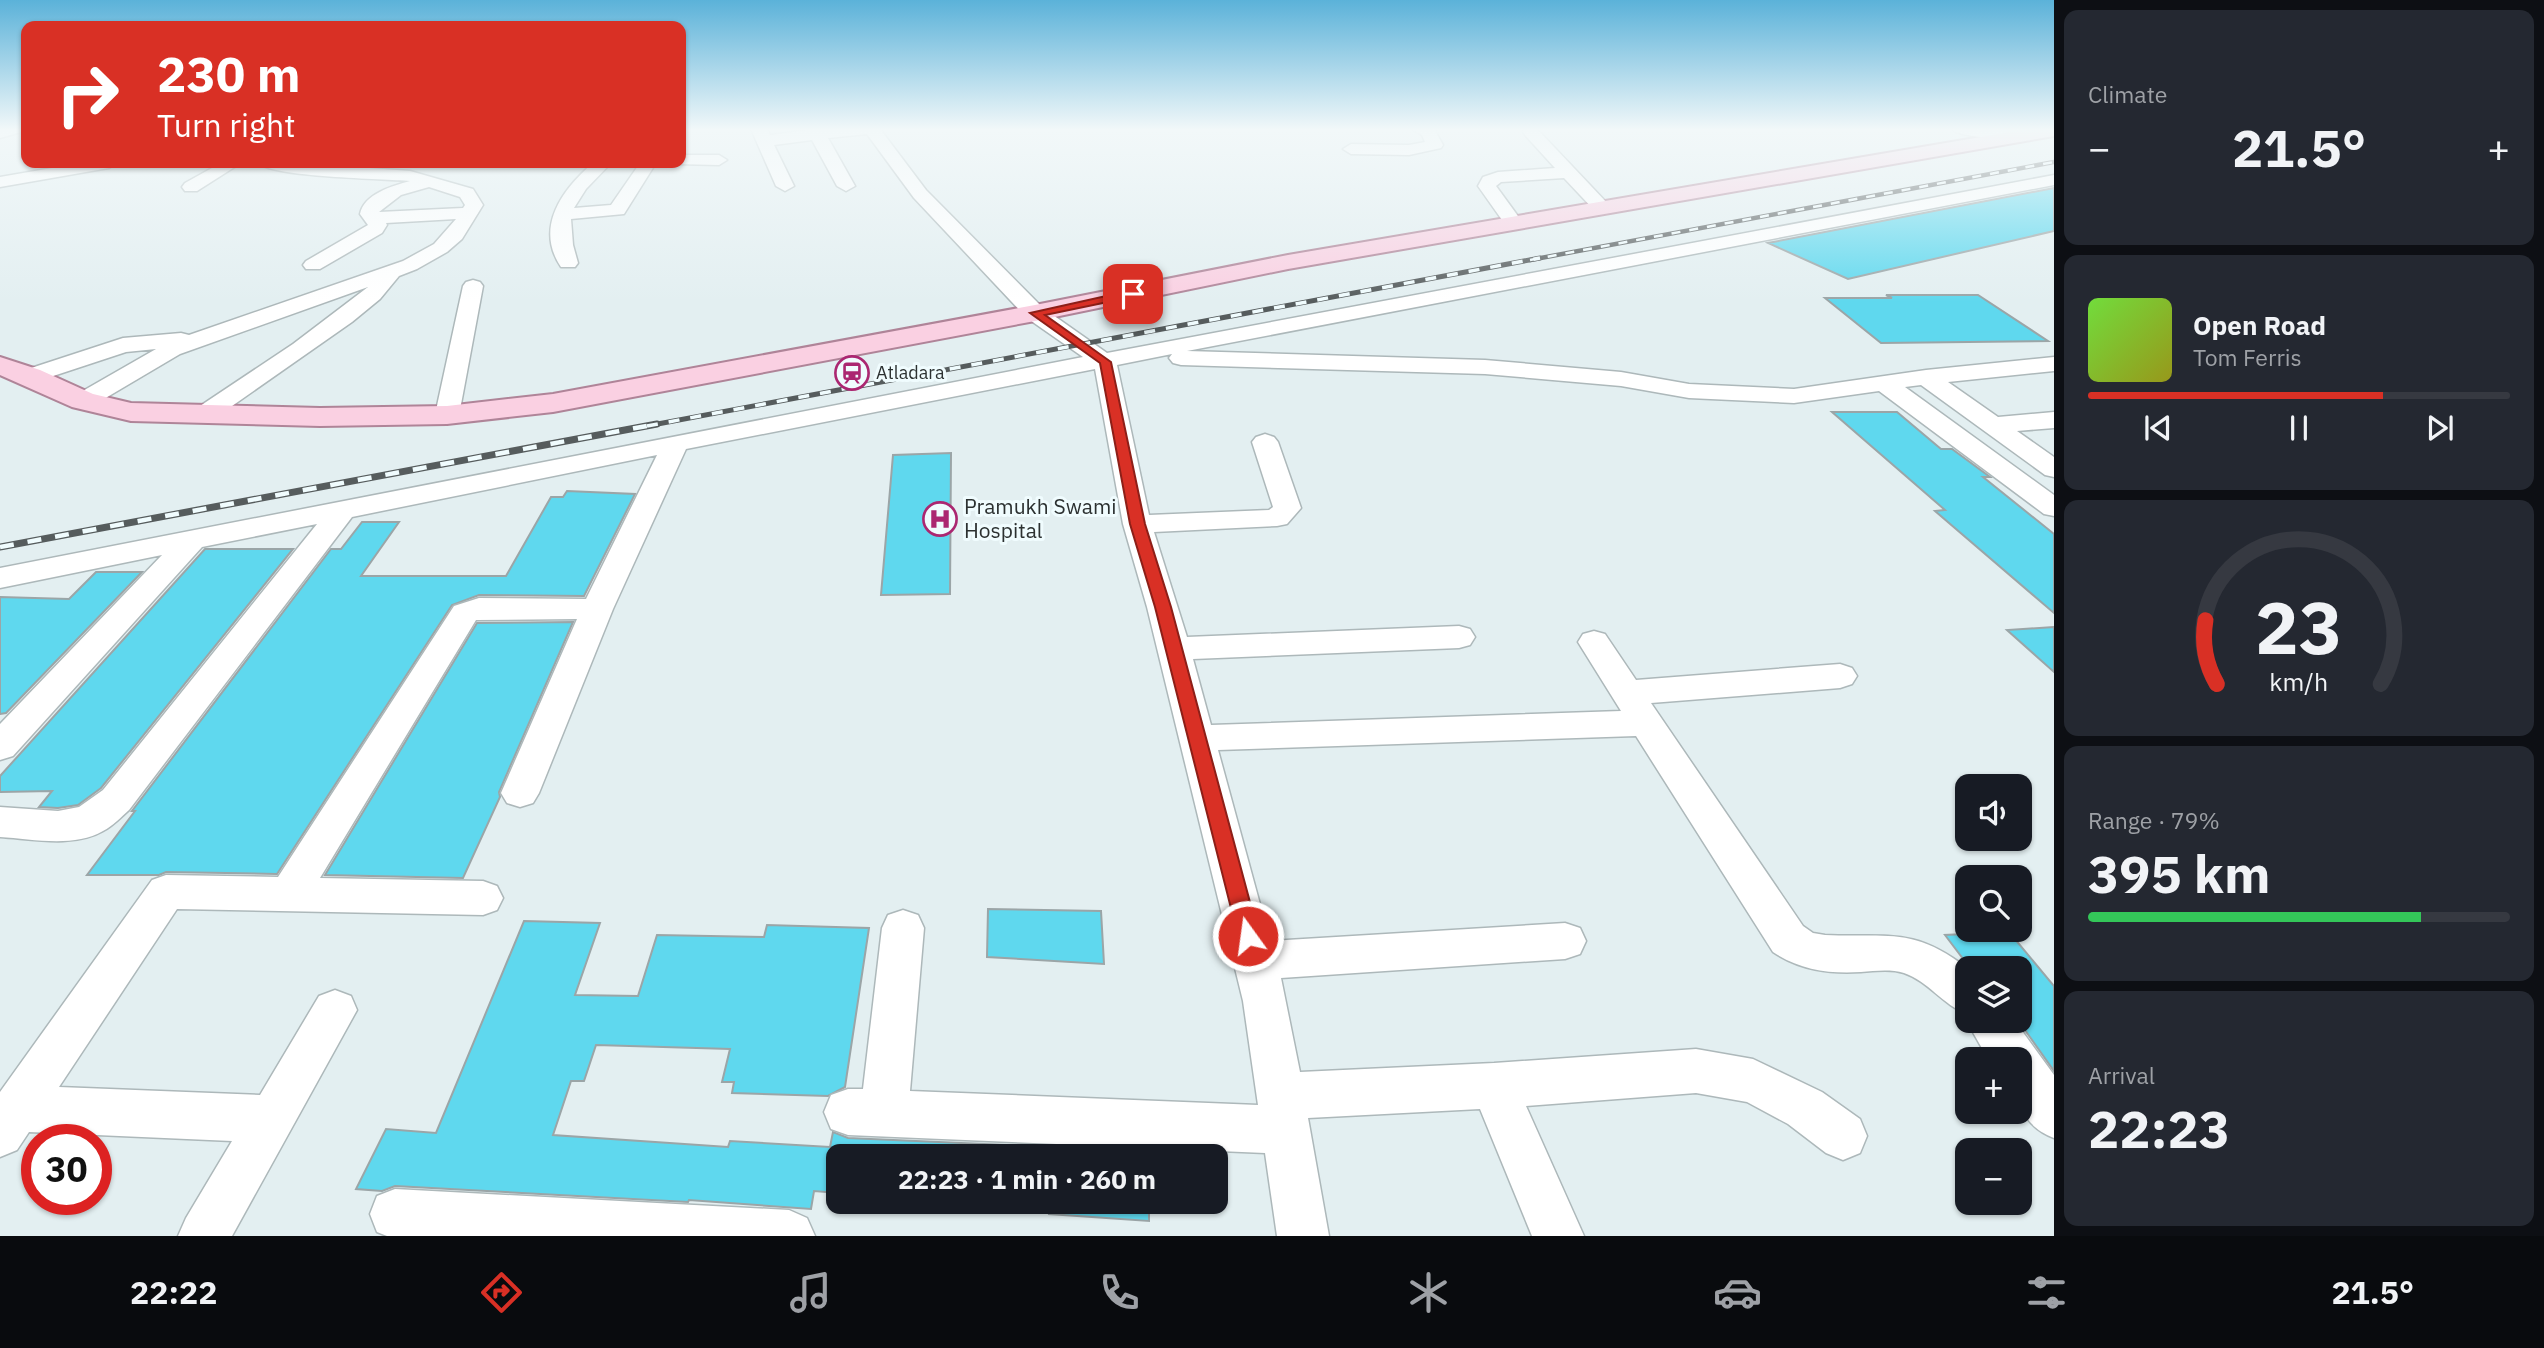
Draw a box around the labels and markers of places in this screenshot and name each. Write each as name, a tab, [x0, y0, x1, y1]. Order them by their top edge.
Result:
pin	[1103, 264, 1163, 324]
station icon: Atladara	[833, 354, 871, 392]
place label: Atladara	[876, 361, 945, 384]
place label: Pramukh Swami Hospital	[964, 492, 1117, 544]
hospital icon: Pramukh Swami Hospital	[921, 500, 959, 538]

